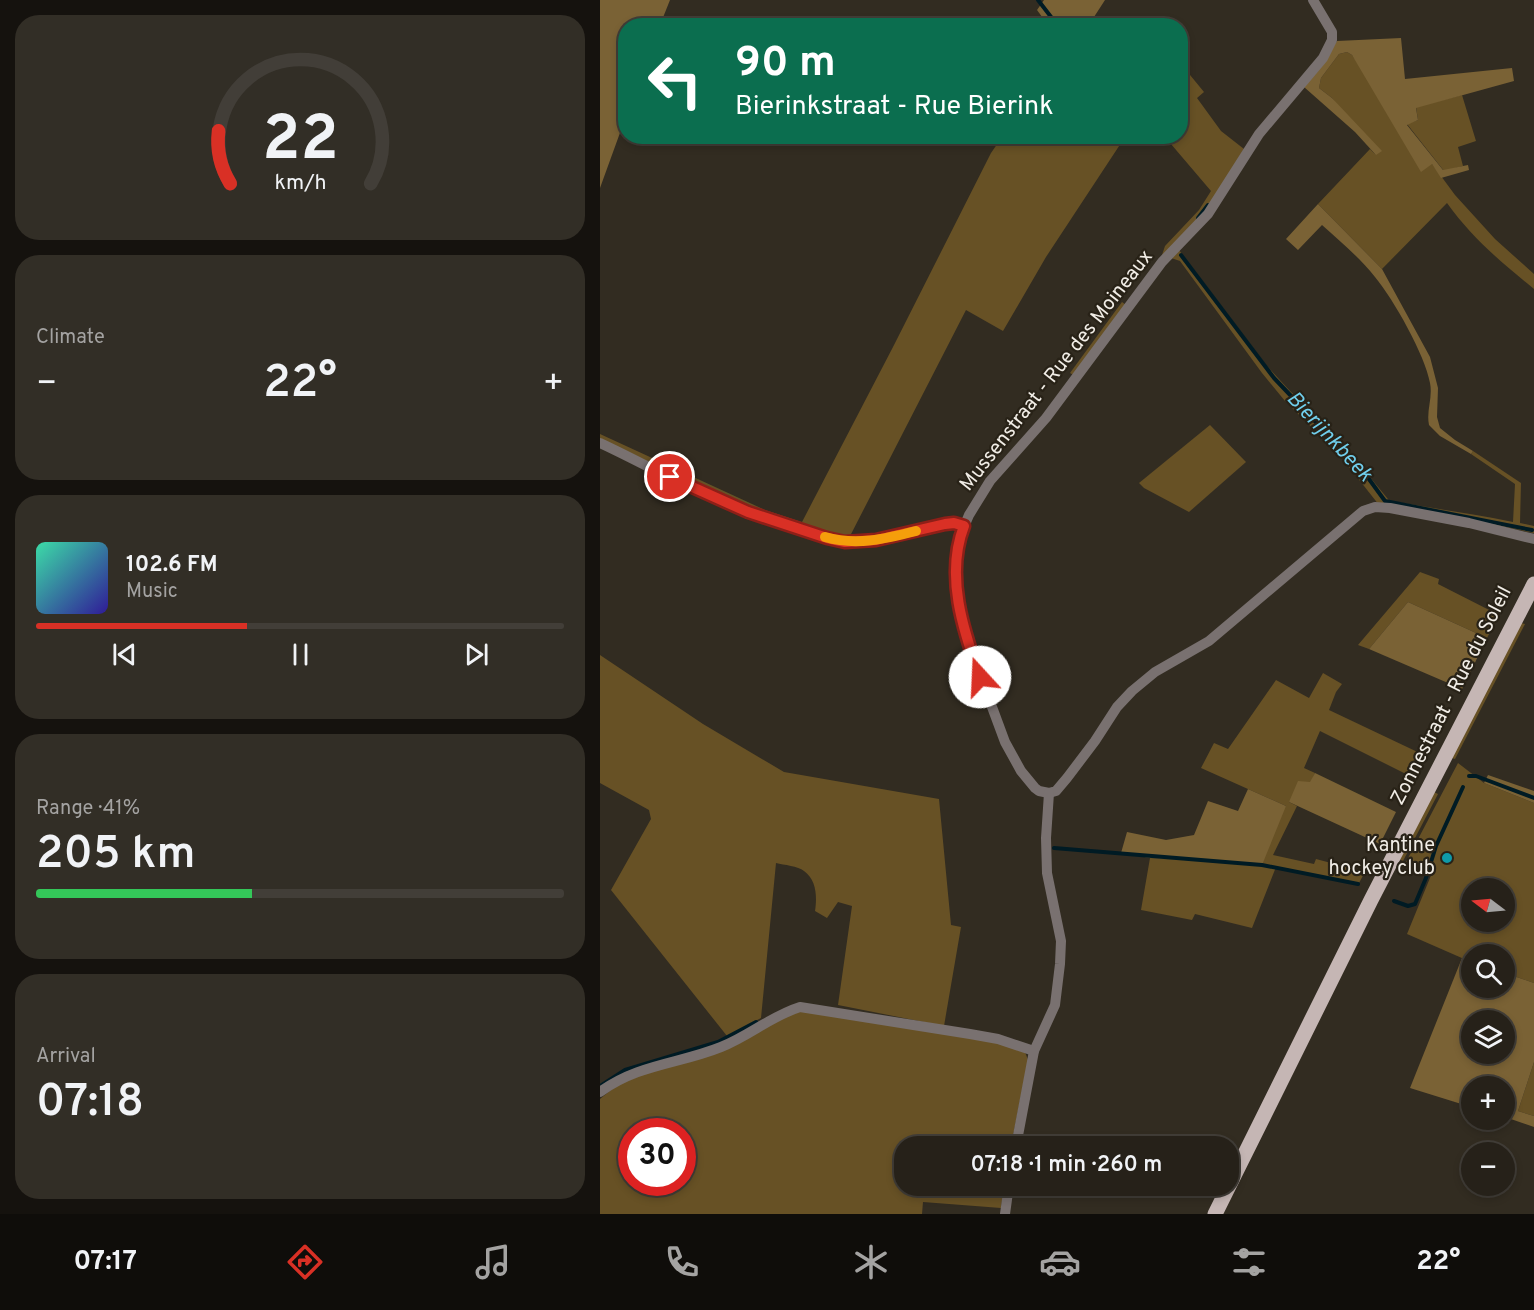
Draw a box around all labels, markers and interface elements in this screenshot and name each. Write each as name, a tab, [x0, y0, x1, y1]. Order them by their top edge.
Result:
text: 90 m	[735, 38, 836, 91]
icon: left	[636, 42, 714, 120]
text: Bierinkstraat - Rue Bierink	[735, 90, 1054, 124]
text: 22	[262, 104, 338, 183]
text: km/h	[274, 171, 326, 198]
street label: Mussenstraat - Rue des Moineaux	[955, 245, 1159, 497]
text: Climate	[36, 325, 105, 351]
text: 22°	[263, 356, 337, 413]
text: −	[36, 364, 57, 406]
text: +	[543, 364, 564, 406]
water label: Bierijnkbeek	[1280, 386, 1378, 488]
pin	[644, 451, 695, 502]
icon: arrive	[653, 460, 686, 493]
text: 102.6 FM	[126, 552, 218, 579]
text: Music	[126, 579, 178, 605]
street label: Zonnestraat - Rue du Soleil	[1385, 582, 1519, 810]
icon: previous	[108, 638, 141, 671]
icon: pause	[284, 638, 317, 671]
icon: next	[460, 638, 493, 671]
position arrow	[948, 645, 1012, 709]
text: Range · 41%	[36, 796, 140, 822]
text: 205 km	[36, 827, 195, 884]
place label: Kantine hockey club	[1329, 833, 1435, 882]
marker: Kantine hockey club	[1440, 851, 1454, 865]
north arrow	[1461, 878, 1515, 932]
map controls	[1461, 878, 1515, 1196]
button: search	[1461, 944, 1515, 998]
button: layers	[1461, 1010, 1515, 1064]
text: Arrival	[36, 1044, 96, 1070]
text: 07:18	[36, 1075, 144, 1132]
button: +	[1461, 1076, 1515, 1130]
speed limit sign: 30	[618, 1118, 696, 1196]
button: −	[1461, 1142, 1515, 1196]
text: 07:18 · 1 min · 260 m	[971, 1152, 1162, 1179]
icon: directions	[284, 1241, 326, 1283]
icon: music	[472, 1241, 514, 1283]
icon: phone	[661, 1241, 703, 1283]
icon: climate	[850, 1241, 892, 1283]
icon: car	[1039, 1241, 1081, 1283]
icon: filters	[1228, 1241, 1270, 1283]
text: 07:17	[73, 1245, 137, 1279]
text: 22°	[1416, 1245, 1461, 1279]

